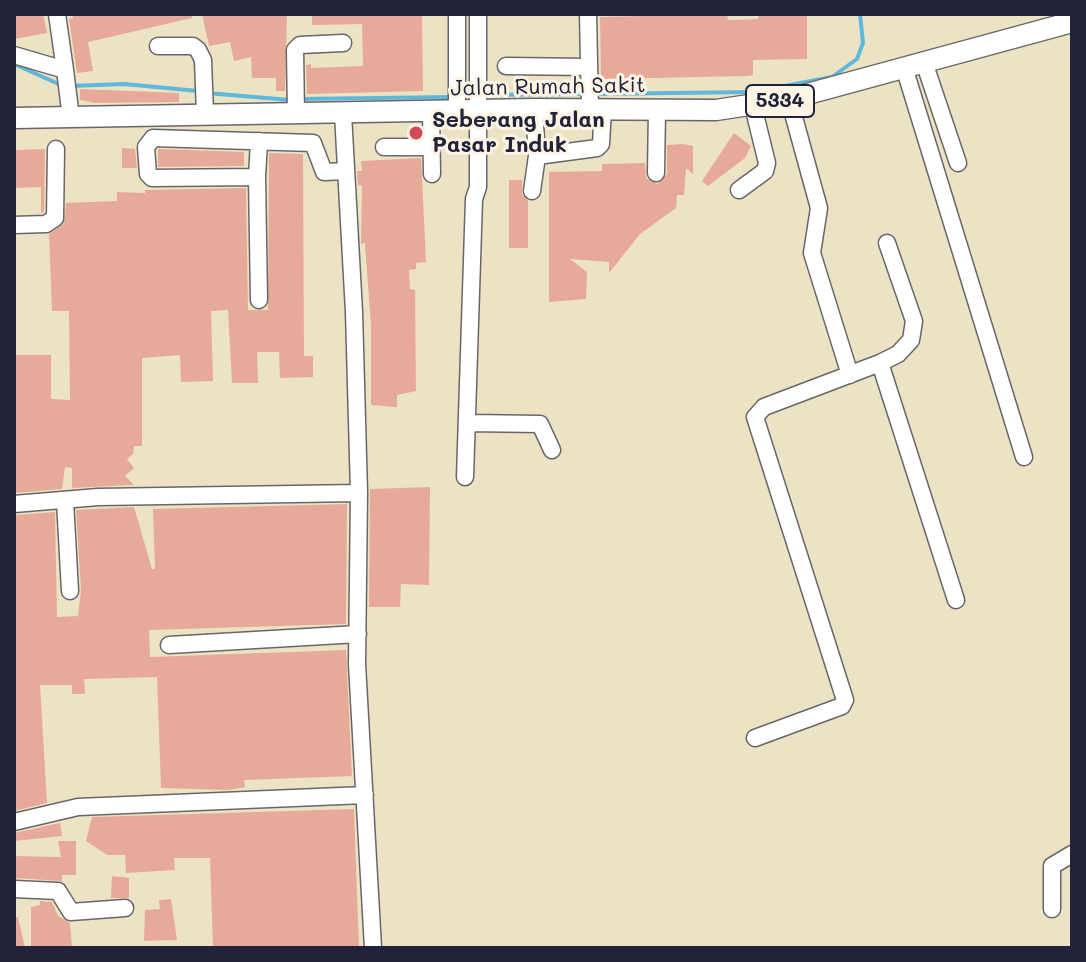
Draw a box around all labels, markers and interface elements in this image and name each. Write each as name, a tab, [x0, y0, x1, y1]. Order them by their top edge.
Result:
street label: Jalan Rumah Sakit	[450, 72, 646, 102]
road number: 5334	[746, 85, 814, 117]
place label: Seberang Jalan Pasar Induk	[432, 107, 605, 158]
marker: Seberang Jalan Pasar Induk	[407, 124, 425, 142]

